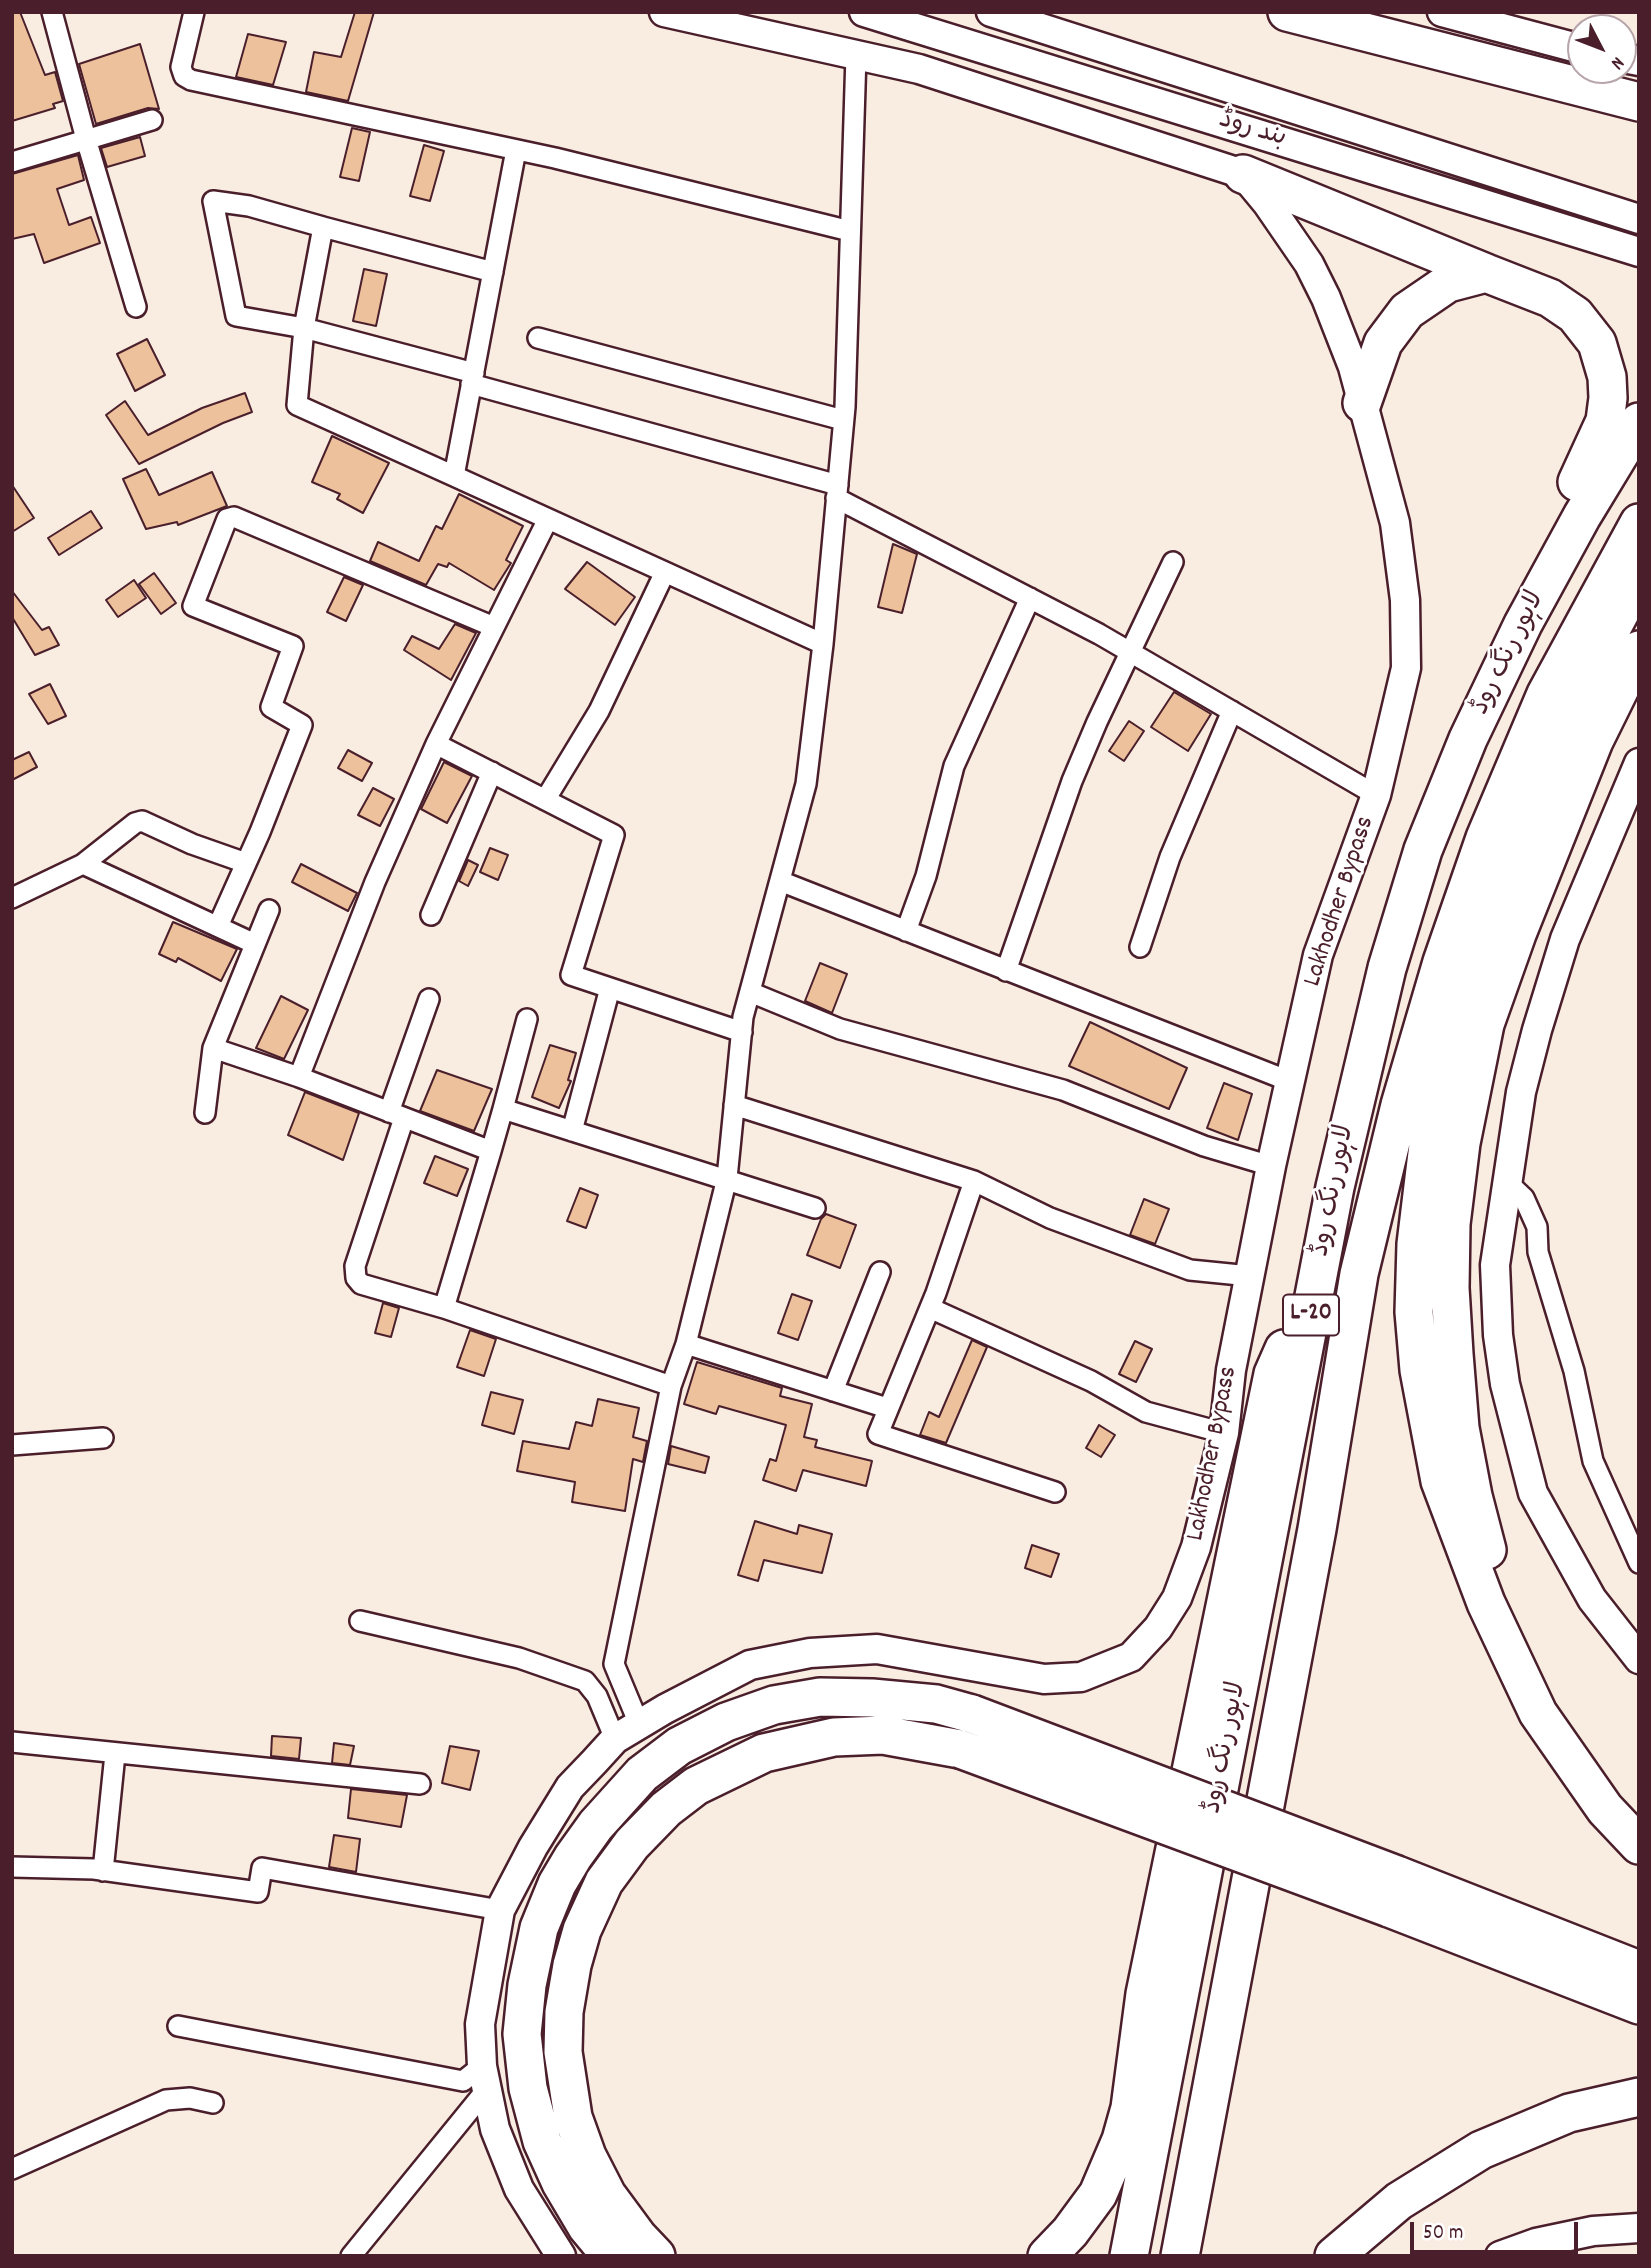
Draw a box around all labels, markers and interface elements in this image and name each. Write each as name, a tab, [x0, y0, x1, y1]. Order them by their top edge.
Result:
north arrow	[1567, 14, 1637, 84]
text: N	[1603, 50, 1630, 75]
street label: بند روڈ	[1214, 106, 1290, 156]
street label: لاہور رنگ روڈ	[1467, 587, 1553, 721]
street label: Lakhodher Bypass	[1299, 813, 1383, 991]
street label: لاہور رنگ روڈ	[1307, 1122, 1363, 1260]
road number: L-20	[1283, 1294, 1339, 1336]
street label: Lakhodher Bypass	[1182, 1364, 1246, 1544]
street label: لاہور رنگ روڈ	[1199, 1679, 1255, 1817]
scale bar	[1413, 2208, 1581, 2252]
text: 50 m	[1423, 2219, 1463, 2249]

